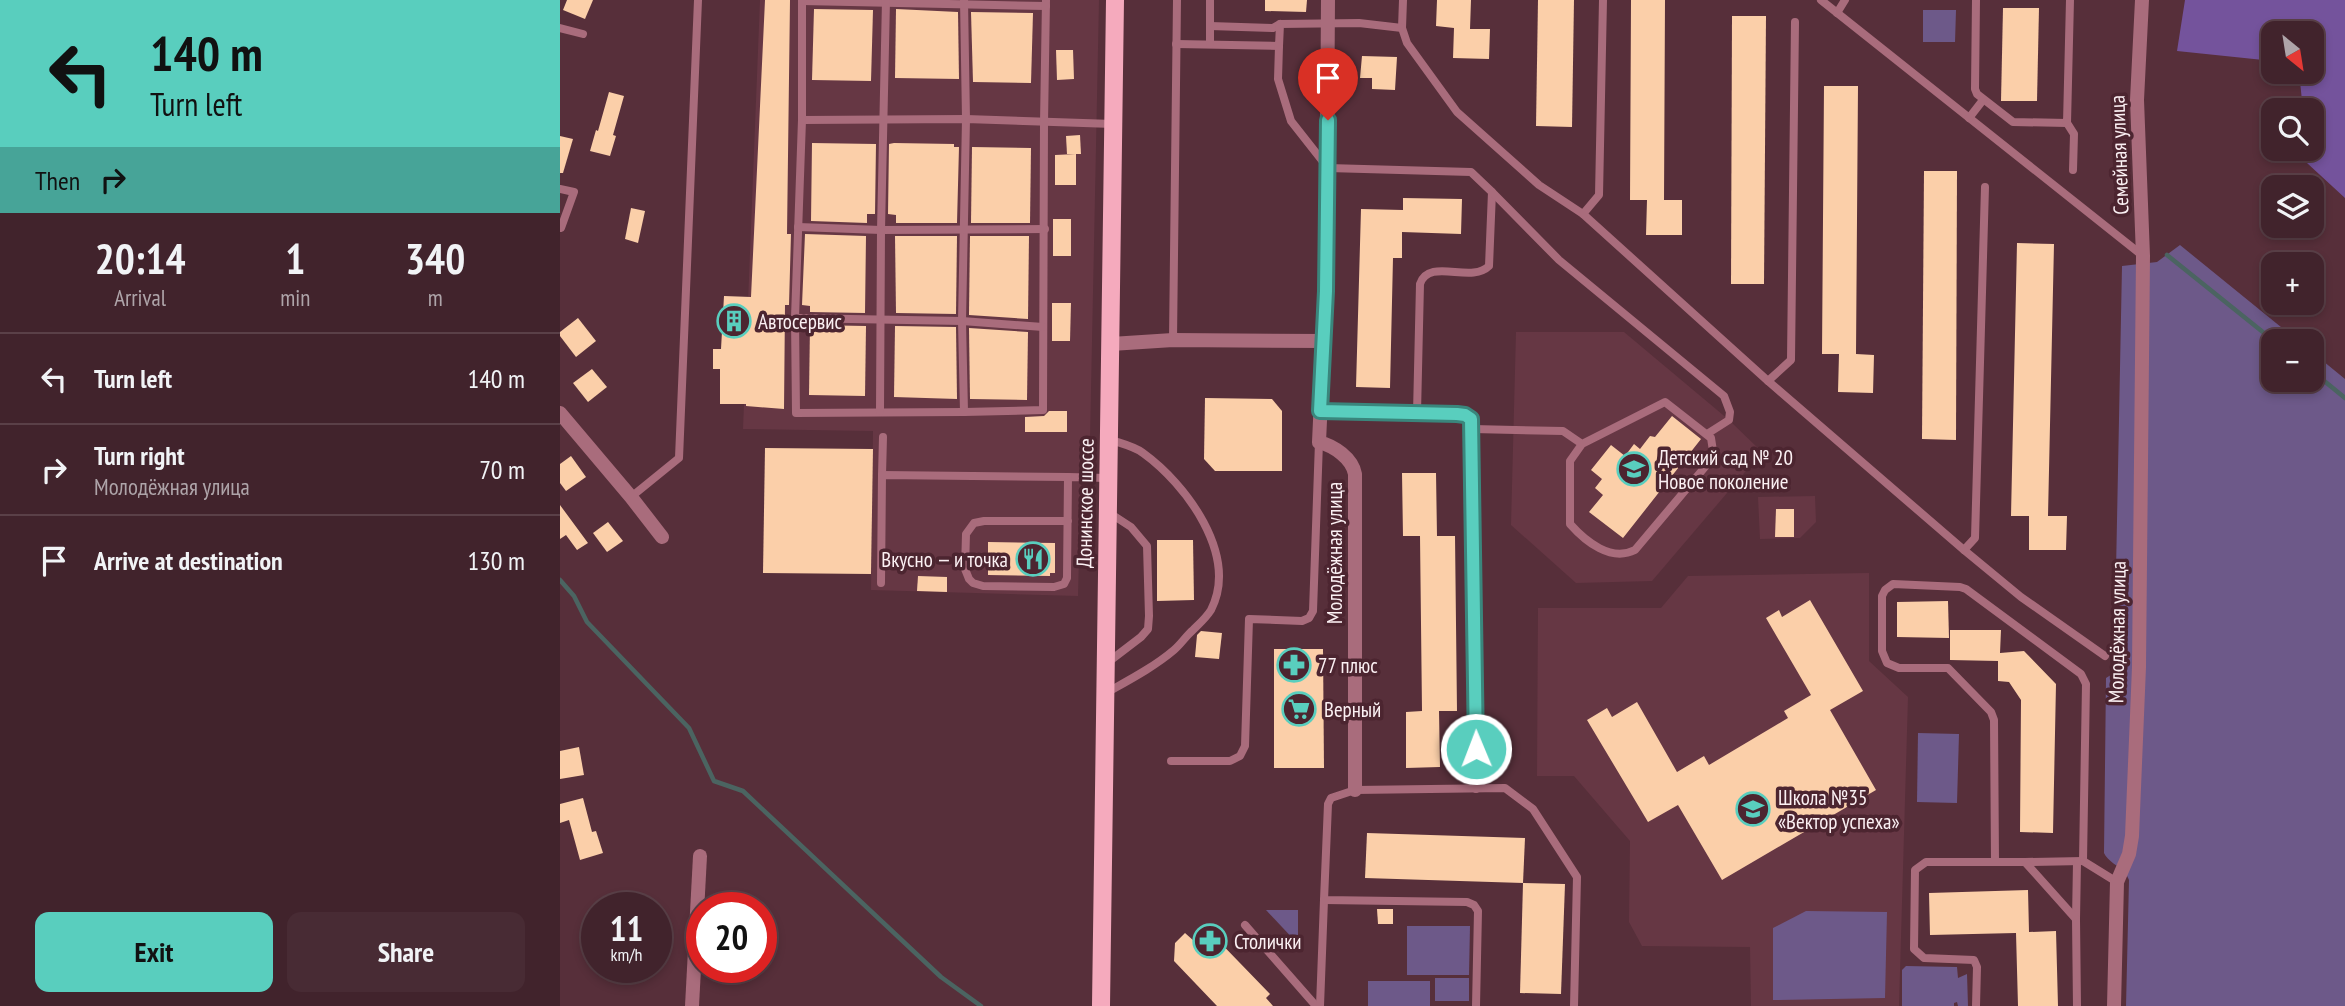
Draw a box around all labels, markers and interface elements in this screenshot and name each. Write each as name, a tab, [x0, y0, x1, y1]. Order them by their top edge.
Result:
text: 140 m	[150, 21, 263, 85]
north arrow	[2261, 21, 2324, 84]
map controls	[2261, 21, 2324, 392]
icon: left	[35, 28, 126, 119]
pin	[1298, 48, 1358, 120]
icon: arrive	[1309, 59, 1347, 97]
text: Turn left	[150, 83, 242, 125]
street label: Семейная улица	[2103, 95, 2135, 215]
button: search	[2261, 98, 2324, 161]
icon: right	[94, 161, 132, 199]
text: Then	[35, 164, 80, 197]
button: layers	[2261, 175, 2324, 238]
text: 20:14	[95, 231, 186, 286]
text: 1	[285, 231, 305, 286]
text: 340	[405, 231, 465, 286]
button: +	[2261, 252, 2324, 315]
text: Arrival	[114, 283, 166, 312]
text: min	[280, 283, 310, 312]
text: m	[428, 283, 443, 312]
building icon: Автосервис	[715, 302, 753, 340]
place label: Автосервис	[758, 308, 843, 335]
button: −	[2261, 329, 2324, 392]
icon: left	[35, 360, 73, 398]
text: Turn left	[94, 362, 172, 395]
text: 140 m	[467, 362, 525, 395]
street label: Донинское шоссе	[1070, 438, 1100, 568]
text: Turn right	[94, 439, 185, 472]
place label: Детский сад № 20 Новое поколение	[1658, 444, 1793, 495]
school or university icon: Детский сад № 20 Новое поколение	[1615, 450, 1653, 488]
icon: right	[35, 451, 73, 489]
text: 70 m	[479, 453, 525, 486]
text: Молодёжная улица	[94, 472, 250, 501]
street label: Молодёжная улица	[1321, 482, 1348, 624]
restaurant icon: Вкусно — и точка	[1014, 540, 1052, 578]
icon: arrive	[35, 542, 73, 580]
text: Arrive at destination	[94, 544, 283, 577]
text: 130 m	[467, 544, 525, 577]
place label: Вкусно — и точка	[881, 546, 1008, 573]
street label: Молодёжная улица	[2102, 561, 2132, 703]
pharmacy icon: 77 плюс	[1275, 646, 1313, 684]
place label: 77 плюс	[1318, 652, 1378, 679]
supermarket icon: Верный	[1280, 690, 1318, 728]
place label: Верный	[1324, 696, 1381, 723]
position arrow	[1439, 712, 1513, 786]
place label: Школа №35 «Вектор успеха»	[1778, 784, 1900, 835]
school or university icon: Школа №35 «Вектор успеха»	[1734, 790, 1772, 828]
speed limit sign: 20	[686, 892, 777, 983]
text: 11	[610, 905, 643, 951]
button: Exit	[35, 912, 273, 992]
button: Share	[287, 912, 525, 992]
pharmacy icon: Столички	[1191, 922, 1229, 960]
place label: Столички	[1234, 928, 1302, 955]
text: km/h	[611, 943, 642, 966]

